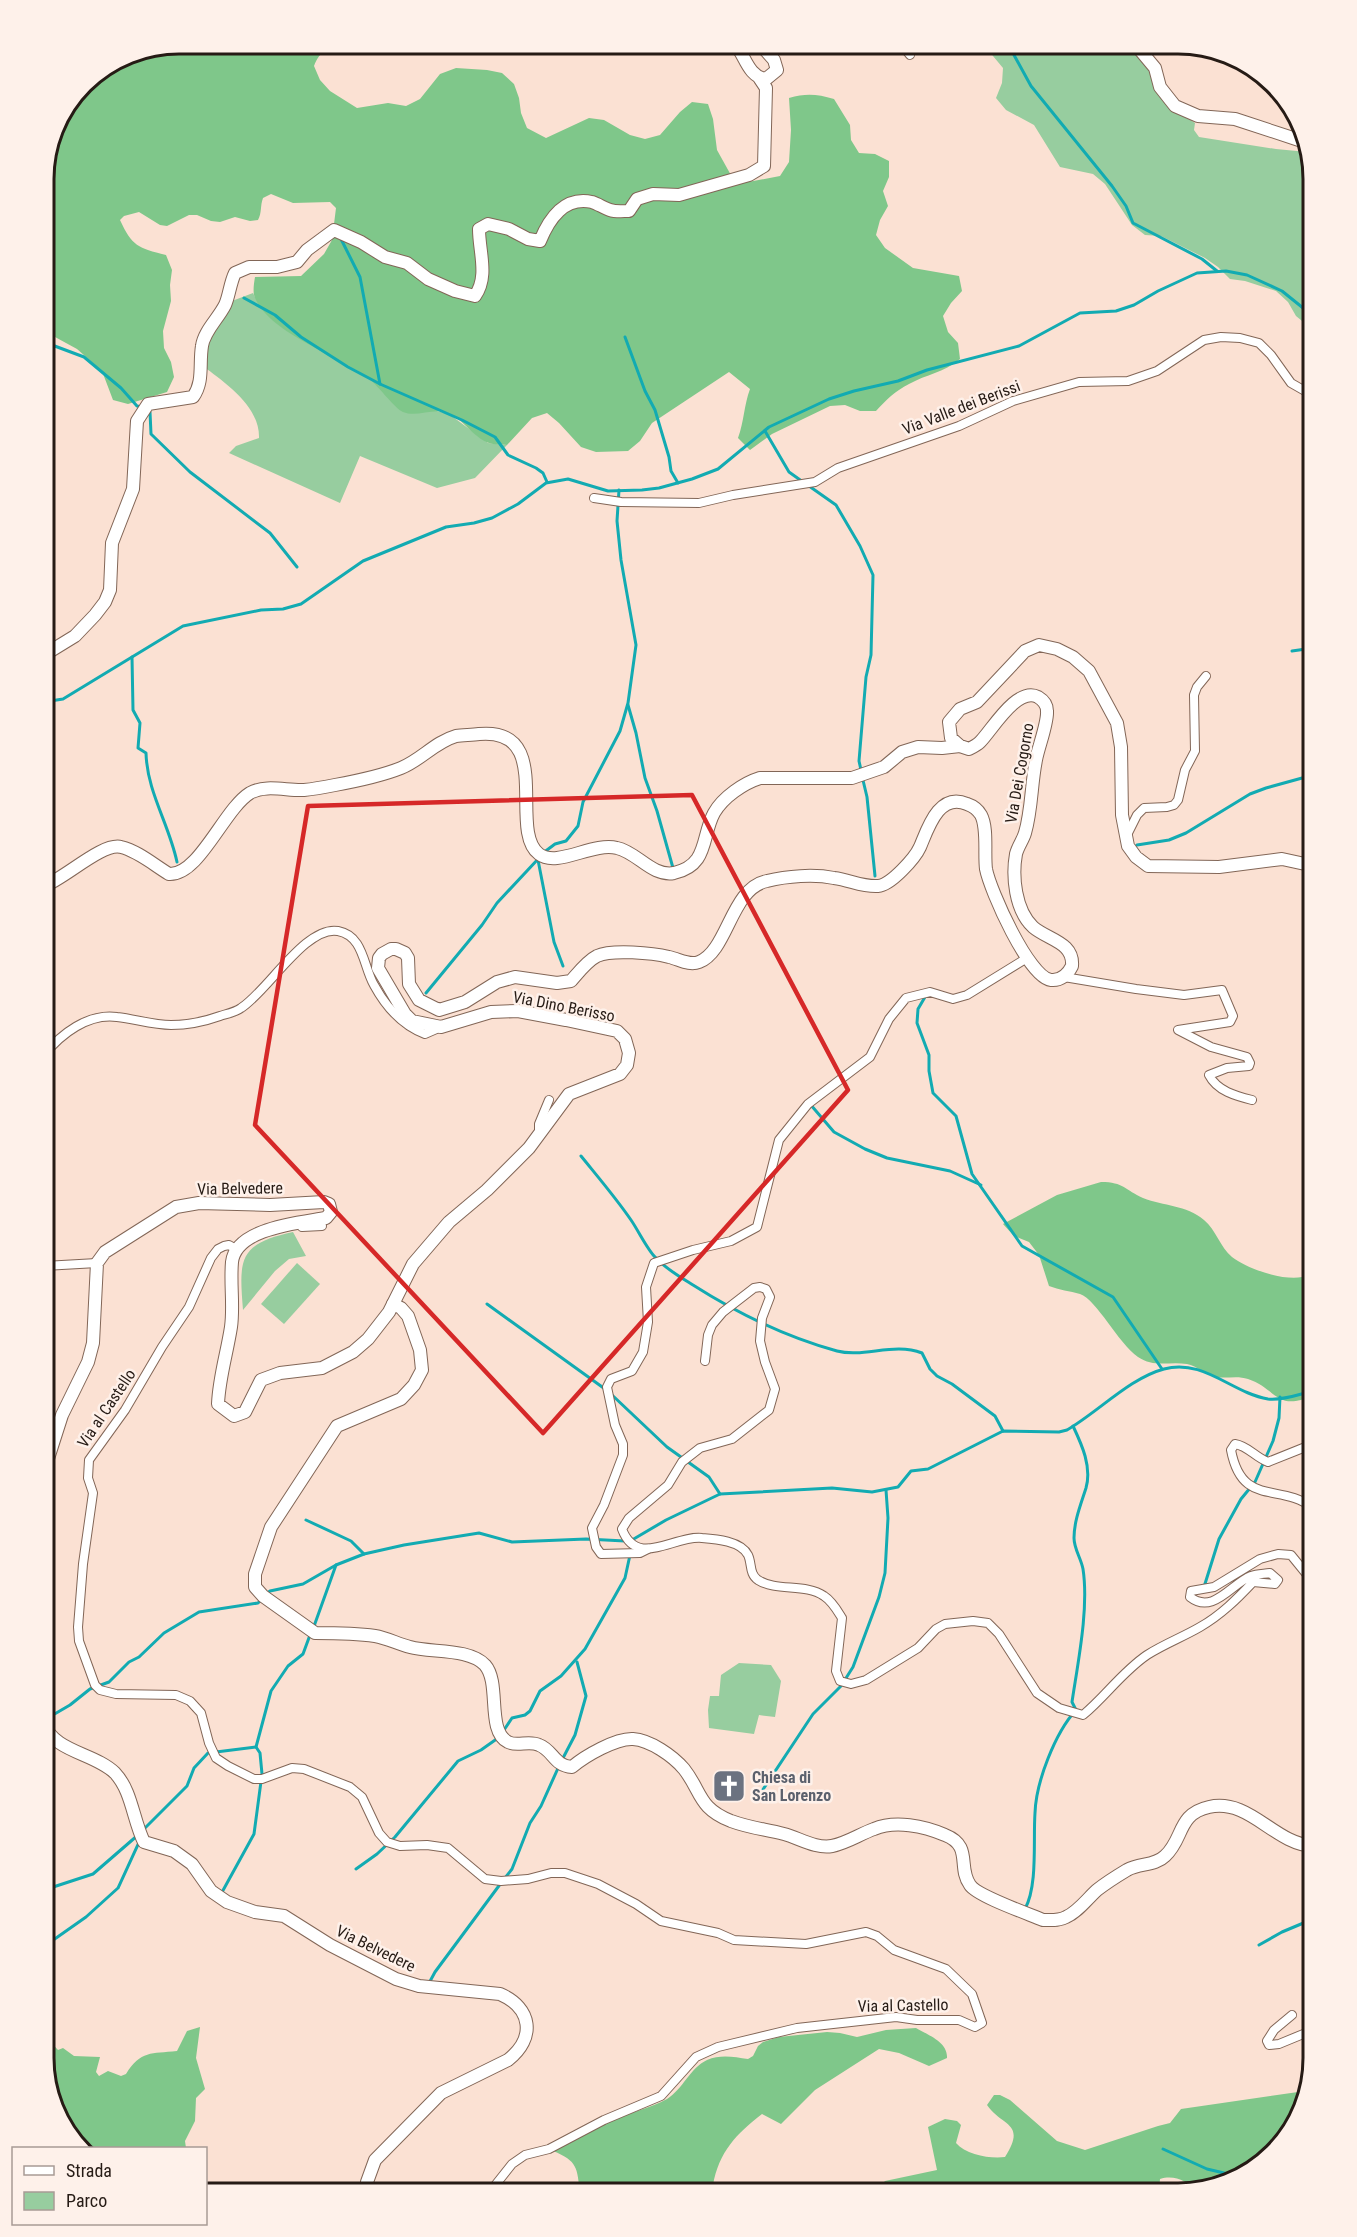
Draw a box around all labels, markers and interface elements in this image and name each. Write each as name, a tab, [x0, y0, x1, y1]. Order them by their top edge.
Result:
street label: Via Valle dei Berissi	[900, 376, 1023, 439]
street label: Via Dei Cogorno	[1001, 721, 1038, 825]
street label: Via Dino Berisso	[511, 987, 617, 1026]
street label: Via Belvedere	[197, 1178, 283, 1199]
street label: Via al Castello	[73, 1365, 140, 1451]
church icon: Chiesa di San Lorenzo	[711, 1768, 747, 1804]
place label: Chiesa di San Lorenzo	[752, 1768, 831, 1805]
street label: Via Belvedere	[333, 1921, 419, 1976]
street label: Via al Castello	[858, 1995, 948, 2016]
legend	[12, 2147, 207, 2225]
text: Strada	[66, 2160, 112, 2181]
text: Parco	[66, 2190, 107, 2211]

